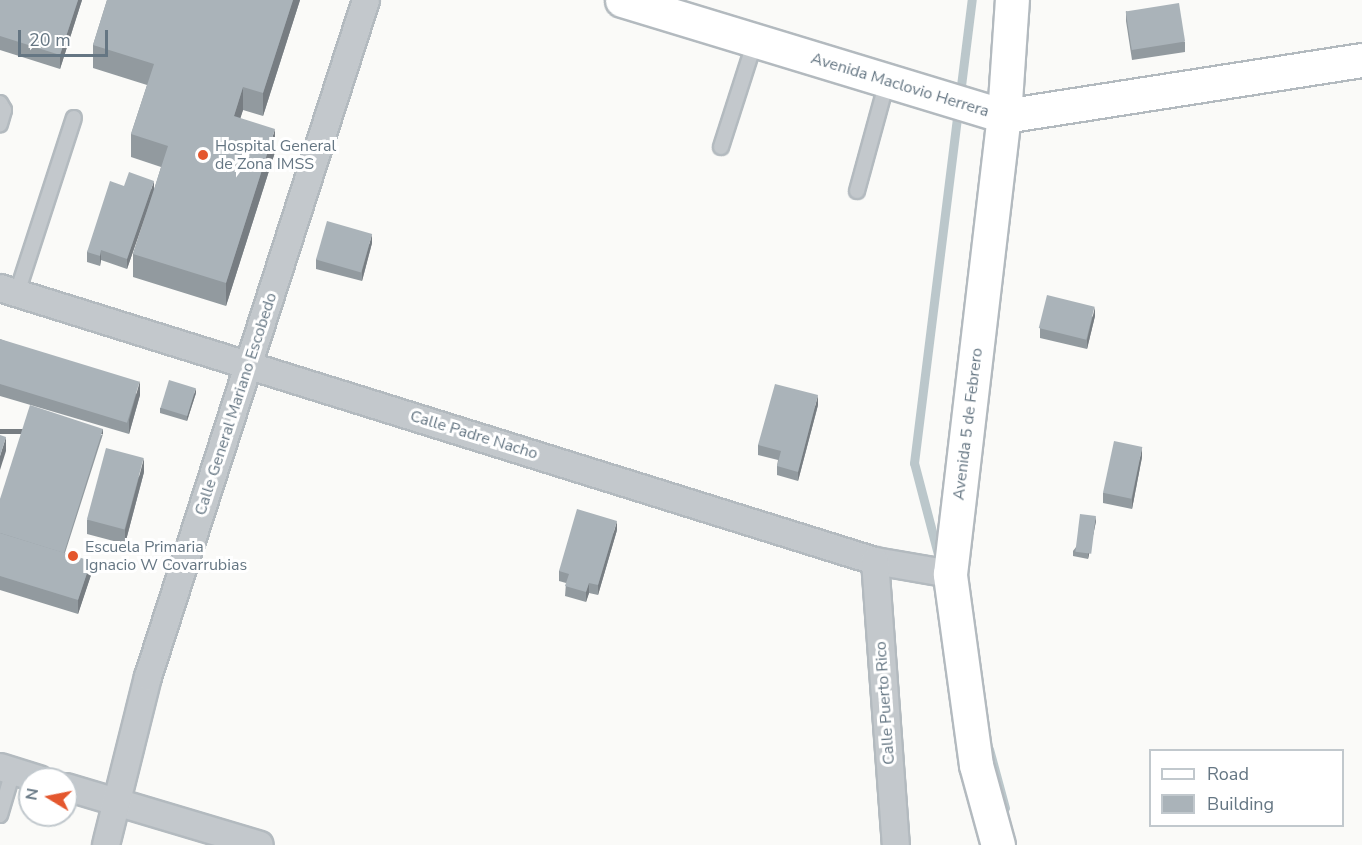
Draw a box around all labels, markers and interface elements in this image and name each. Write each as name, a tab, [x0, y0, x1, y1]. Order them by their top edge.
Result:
scale bar	[21, 18, 111, 56]
text: 20 m	[29, 28, 71, 52]
street label: Avenida Maclovio Herrera	[809, 49, 991, 121]
place label: Hospital General de Zona IMSS	[215, 136, 336, 174]
marker: Hospital General de Zona IMSS	[196, 148, 210, 162]
street label: Calle General Mariano Escobedo	[191, 290, 281, 518]
street label: Avenida 5 de Febrero	[949, 347, 987, 501]
street label: Calle Padre Nacho	[408, 406, 540, 464]
place label: Escuela Primaria Ignacio W Covarrubias	[85, 537, 247, 575]
marker: Escuela Primaria Ignacio W Covarrubias	[66, 549, 80, 563]
street label: Calle Puerto Rico	[871, 641, 899, 765]
legend	[1149, 749, 1344, 827]
text: Road	[1207, 762, 1249, 786]
north arrow	[18, 767, 78, 827]
text: N	[20, 786, 44, 802]
text: Building	[1207, 792, 1274, 816]

